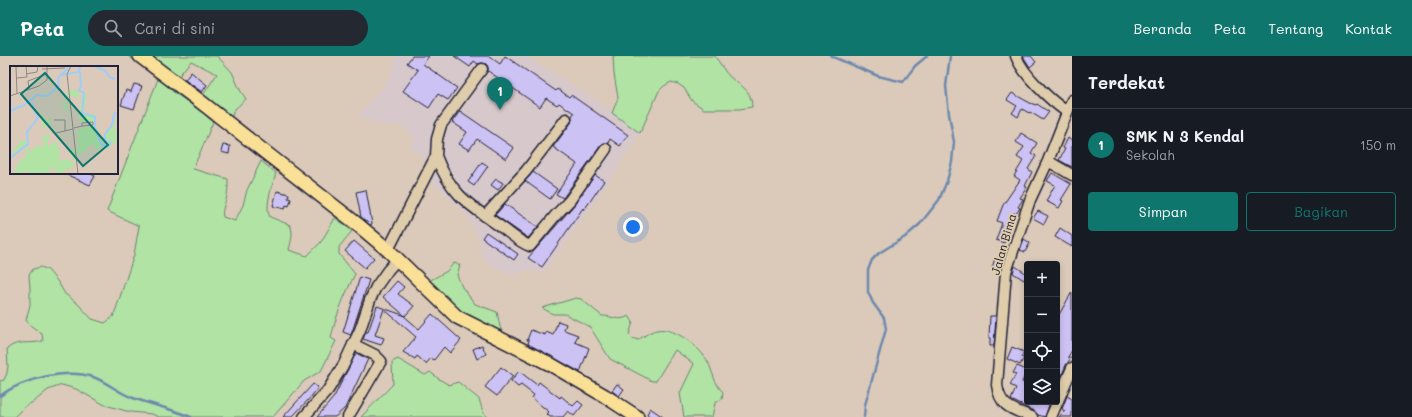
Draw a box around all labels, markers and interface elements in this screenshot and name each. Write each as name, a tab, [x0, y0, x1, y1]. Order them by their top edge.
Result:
search box	[88, 10, 368, 46]
text: Peta	[20, 16, 64, 41]
icon: search	[102, 17, 124, 39]
text: Cari di sini	[134, 18, 215, 38]
text: Beranda	[1134, 19, 1192, 38]
text: Peta	[1214, 19, 1246, 38]
text: Tentang	[1268, 19, 1323, 38]
text: Kontak	[1345, 19, 1392, 38]
inset map	[10, 66, 118, 174]
text: Terdekat	[1088, 71, 1165, 93]
pin: 1	[487, 77, 513, 110]
text: SMK N 3 Kendal	[1126, 126, 1244, 146]
text: 1	[1098, 136, 1104, 153]
text: 150 m	[1360, 136, 1396, 153]
text: Sekolah	[1126, 146, 1175, 163]
button: Simpan	[1088, 192, 1238, 231]
button: Bagikan	[1246, 192, 1396, 231]
street label: Jalan Bima	[987, 211, 1019, 277]
your location	[623, 217, 643, 237]
map controls	[1024, 261, 1060, 405]
button: +	[1024, 261, 1060, 297]
button: −	[1024, 297, 1060, 333]
button: locate	[1024, 333, 1060, 369]
button: layers	[1024, 369, 1060, 405]

